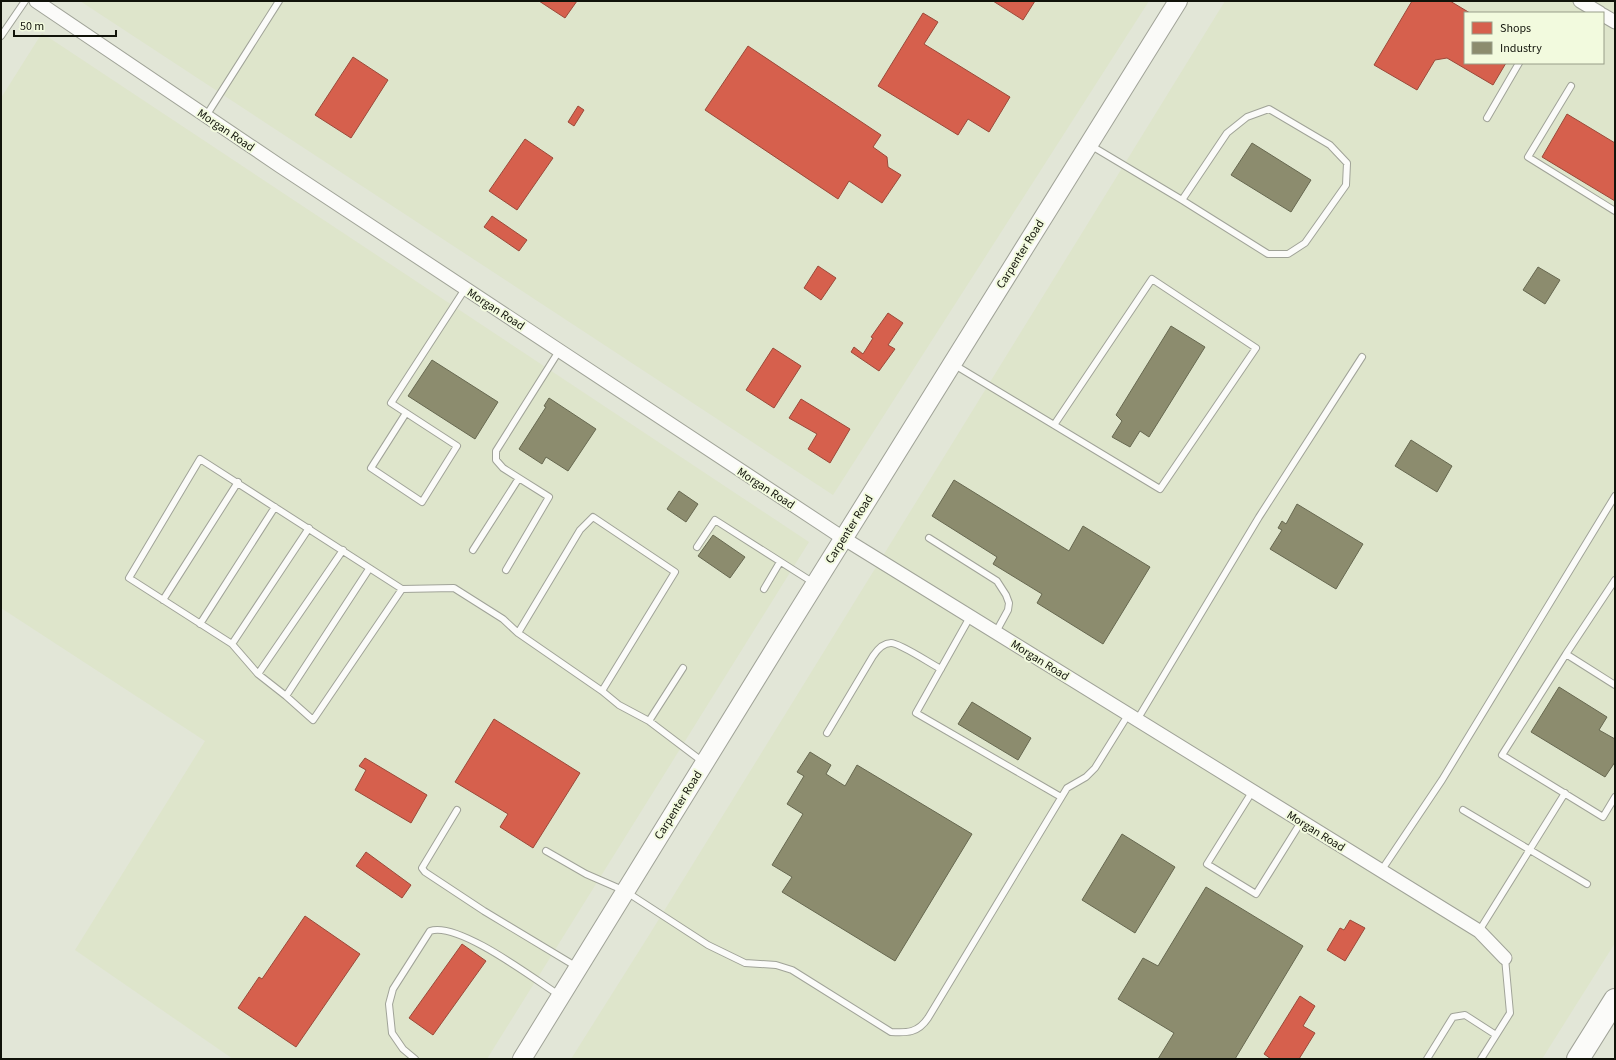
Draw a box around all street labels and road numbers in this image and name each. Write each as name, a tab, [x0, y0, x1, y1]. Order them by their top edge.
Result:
street label: Morgan Road	[194, 105, 258, 156]
street label: Carpenter Road	[992, 217, 1048, 292]
street label: Morgan Road	[463, 284, 528, 334]
street label: Morgan Road	[733, 463, 798, 513]
street label: Carpenter Road	[821, 492, 877, 567]
street label: Morgan Road	[1007, 636, 1072, 685]
street label: Carpenter Road	[650, 768, 706, 843]
street label: Morgan Road	[1283, 807, 1348, 856]

